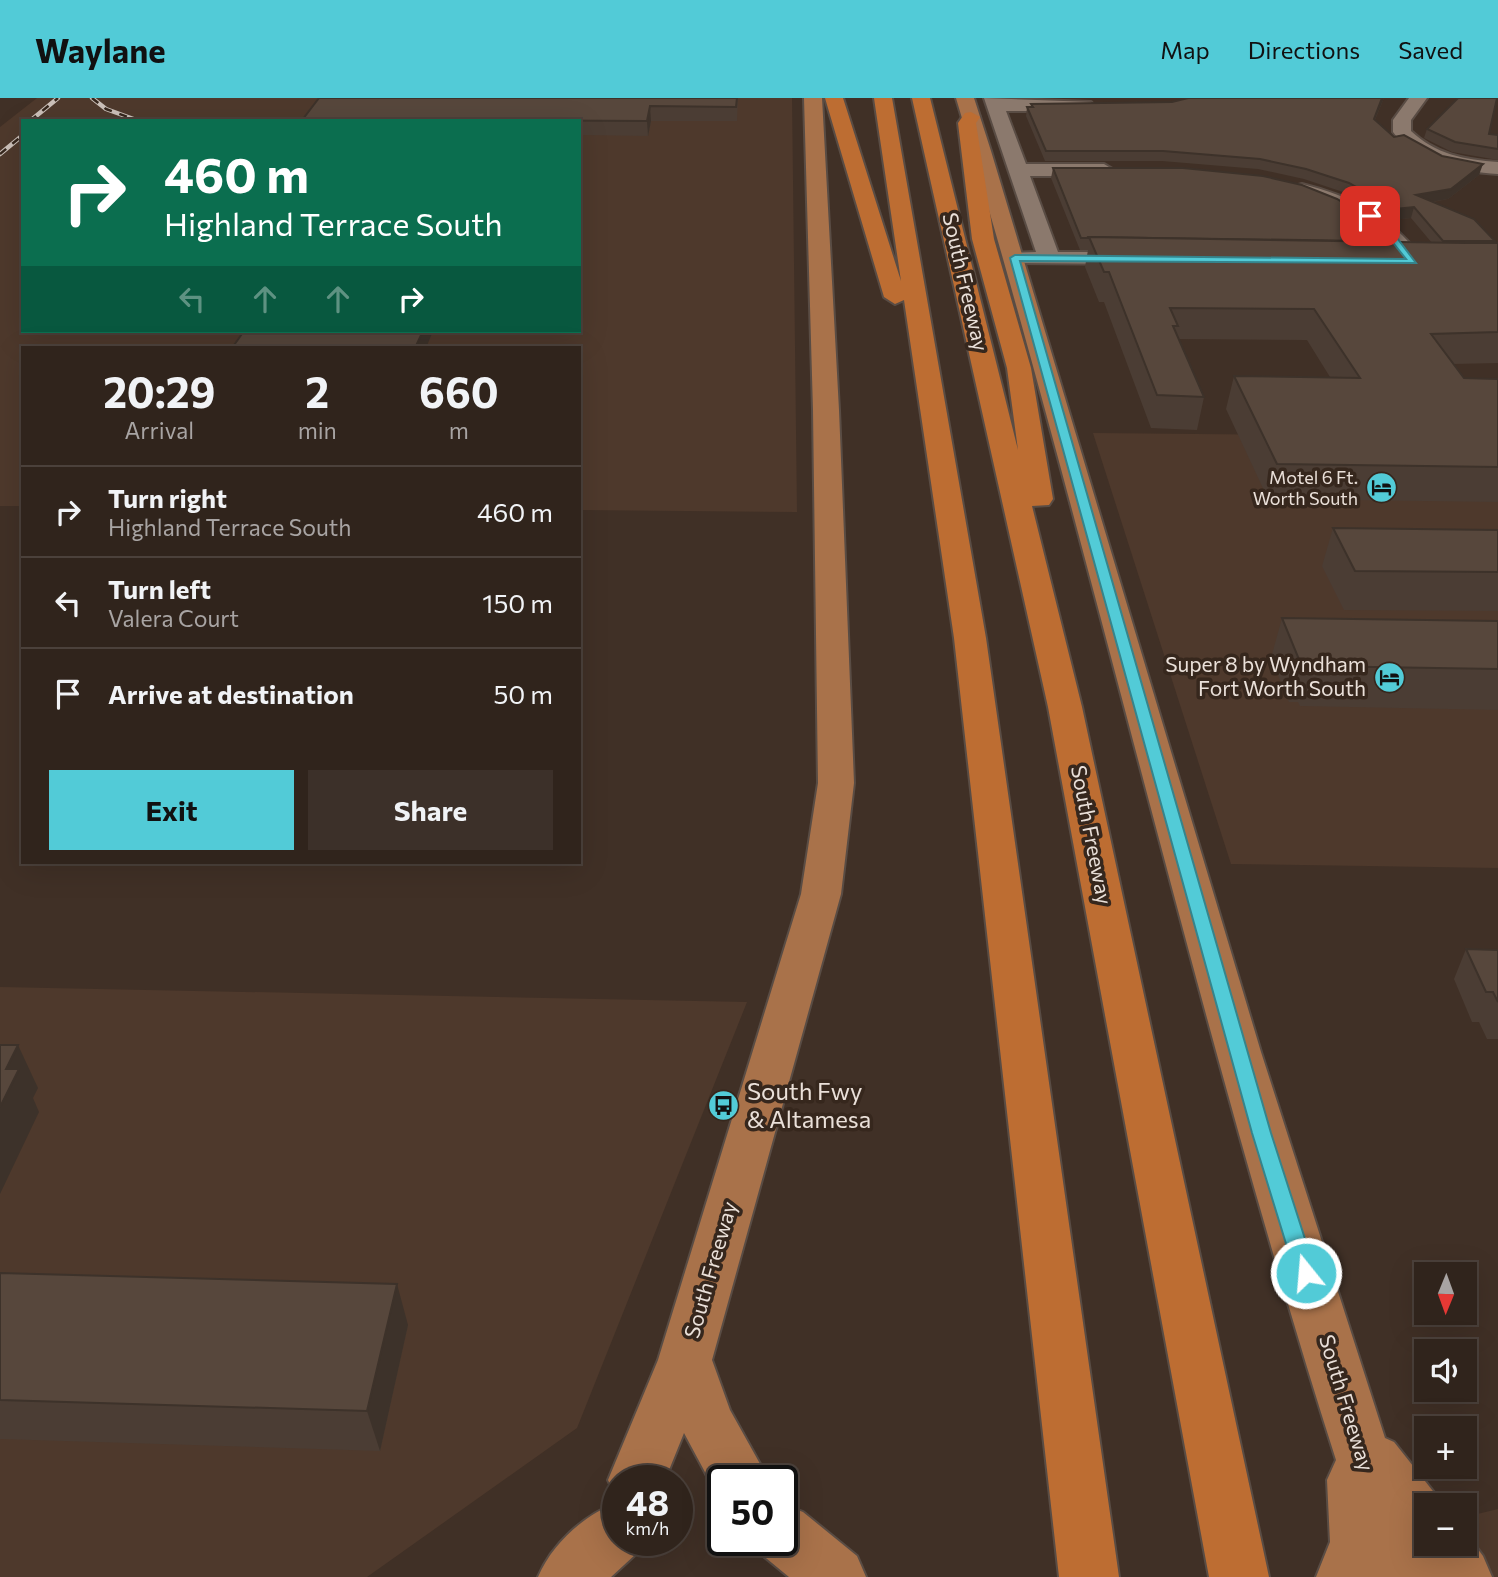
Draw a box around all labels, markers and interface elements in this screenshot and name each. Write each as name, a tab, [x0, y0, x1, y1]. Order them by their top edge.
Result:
text: Waylane	[35, 29, 166, 70]
text: Map	[1160, 35, 1210, 64]
text: Directions	[1248, 35, 1360, 64]
text: Saved	[1398, 35, 1463, 64]
text: 460 m	[164, 143, 309, 203]
icon: right	[49, 147, 140, 238]
pin	[1340, 186, 1400, 246]
icon: arrive	[1351, 197, 1389, 235]
text: Highland Terrace South	[164, 203, 503, 243]
street label: South Freeway	[938, 210, 995, 353]
icon: left	[173, 280, 211, 318]
icon: ahead	[246, 280, 284, 318]
icon: ahead	[319, 280, 357, 318]
icon: right	[392, 280, 430, 318]
text: 20:29	[103, 365, 215, 417]
text: 2	[305, 365, 329, 417]
text: 660	[419, 365, 499, 417]
text: Arrival	[125, 416, 194, 444]
text: min	[298, 416, 337, 444]
text: m	[449, 416, 469, 444]
place label: Motel 6 Ft. Worth South	[1253, 466, 1358, 509]
hotel icon: Motel 6 Ft. Worth South	[1364, 471, 1398, 505]
text: Turn right	[108, 482, 227, 513]
icon: right	[49, 493, 87, 531]
text: 460 m	[477, 496, 553, 527]
text: Highland Terrace South	[108, 513, 351, 541]
text: Turn left	[108, 573, 211, 604]
icon: left	[49, 584, 87, 622]
text: 150 m	[482, 587, 553, 618]
text: Valera Court	[108, 604, 239, 632]
place label: Super 8 by Wyndham Fort Worth South	[1165, 651, 1366, 700]
hotel icon: Super 8 by Wyndham Fort Worth South	[1372, 660, 1406, 694]
icon: arrive	[49, 675, 87, 713]
text: Arrive at destination	[108, 678, 354, 709]
text: 50 m	[493, 678, 553, 709]
street label: South Freeway	[1067, 763, 1118, 906]
button: Exit	[49, 770, 294, 850]
button: Share	[308, 770, 553, 850]
place label: South Fwy & Altamesa	[747, 1076, 871, 1133]
bus stop icon: South Fwy & Altamesa	[707, 1089, 741, 1123]
street label: South Freeway	[678, 1198, 741, 1341]
position arrow	[1269, 1236, 1343, 1310]
north arrow	[1414, 1262, 1477, 1325]
map controls	[1414, 1262, 1477, 1556]
street label: South Freeway	[1315, 1331, 1380, 1474]
button: sound	[1414, 1339, 1477, 1402]
button: +	[1414, 1416, 1477, 1479]
speed limit sign: 50	[707, 1465, 798, 1556]
text: 48	[626, 1480, 669, 1523]
button: −	[1414, 1493, 1477, 1556]
text: km/h	[626, 1517, 669, 1539]

